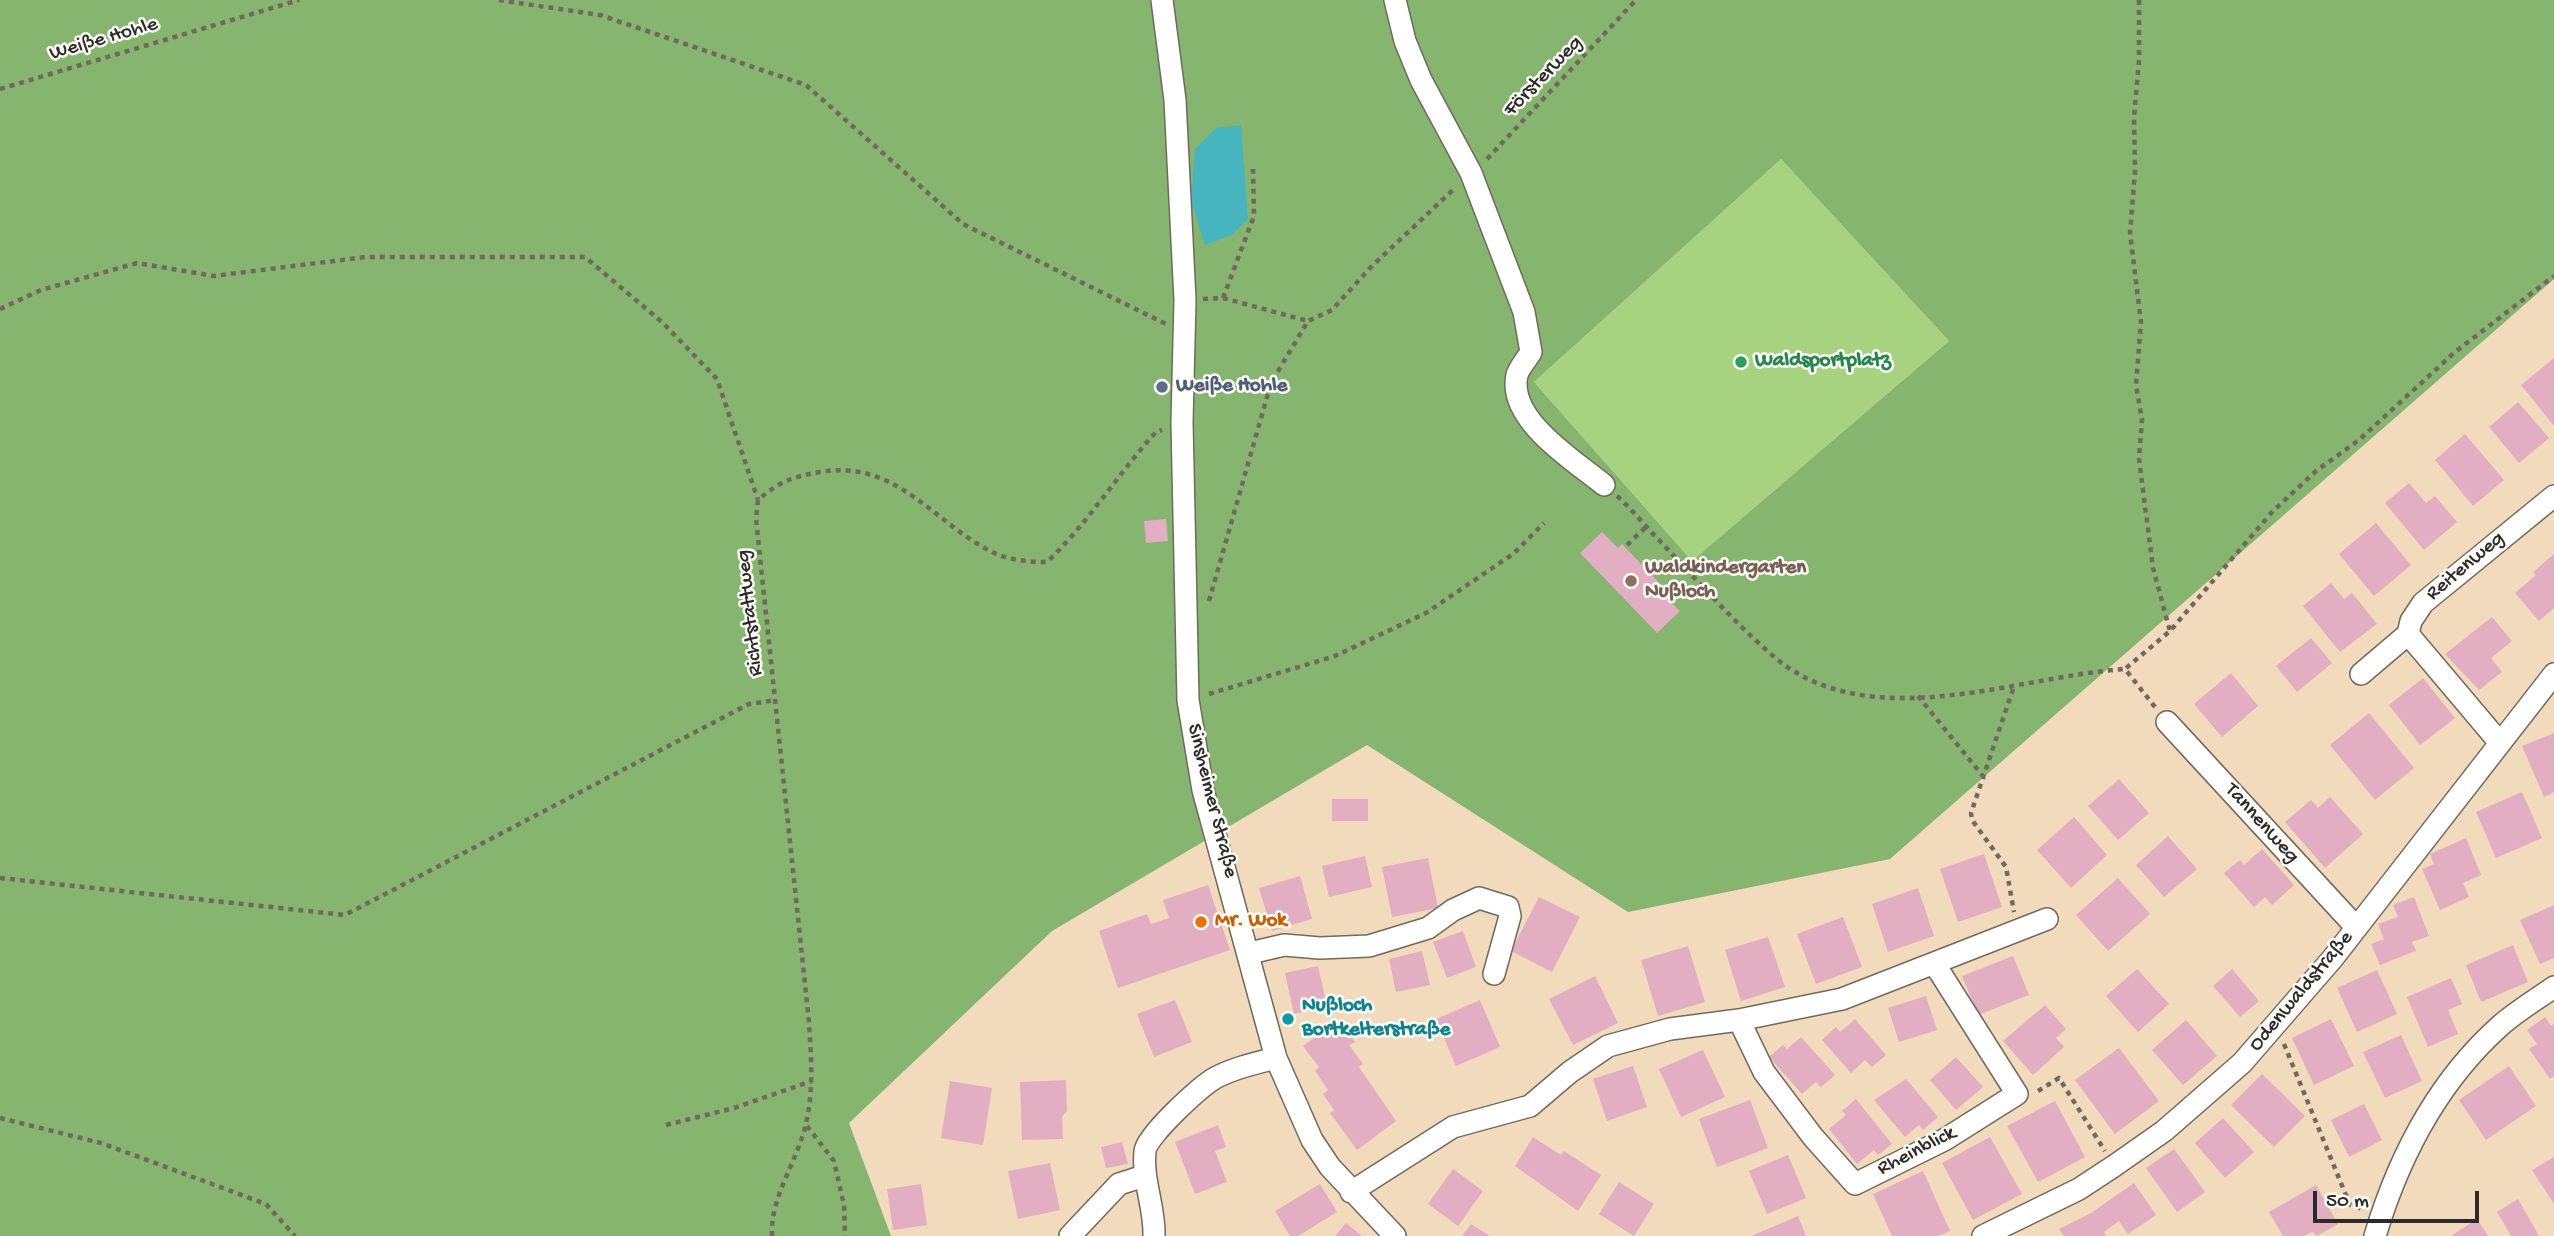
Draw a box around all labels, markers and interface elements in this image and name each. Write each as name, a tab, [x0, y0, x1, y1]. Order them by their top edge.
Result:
street label: Weiße Hohle	[47, 13, 161, 67]
street label: Försterweg	[1499, 31, 1589, 123]
place label: Waldsportplatz	[1755, 349, 1891, 375]
marker: Waldsportplatz	[1733, 354, 1749, 370]
place label: Weiße Hohle	[1176, 374, 1287, 400]
marker: Weiße Hohle	[1154, 379, 1170, 395]
street label: Reitenweg	[2422, 527, 2510, 607]
street label: Richtstattweg	[732, 549, 770, 677]
place label: Waldkindergarten Nußloch	[1645, 556, 1806, 606]
marker: Waldkindergarten Nußloch	[1623, 573, 1639, 589]
street label: Sinsheimer Straße	[1180, 721, 1242, 881]
street label: Tannenweg	[2218, 779, 2304, 869]
place label: Mr. Wok	[1215, 909, 1287, 935]
marker: Mr. Wok	[1193, 914, 1209, 930]
street label: Odenwaldstraße	[2244, 927, 2360, 1057]
place label: Nußloch Bortkelterstraße	[1302, 994, 1450, 1044]
marker: Nußloch Bortkelterstraße	[1280, 1011, 1296, 1027]
street label: Rheinblick	[1874, 1122, 1960, 1182]
scale bar	[2316, 1176, 2482, 1220]
text: 50 m	[2326, 1190, 2369, 1215]

